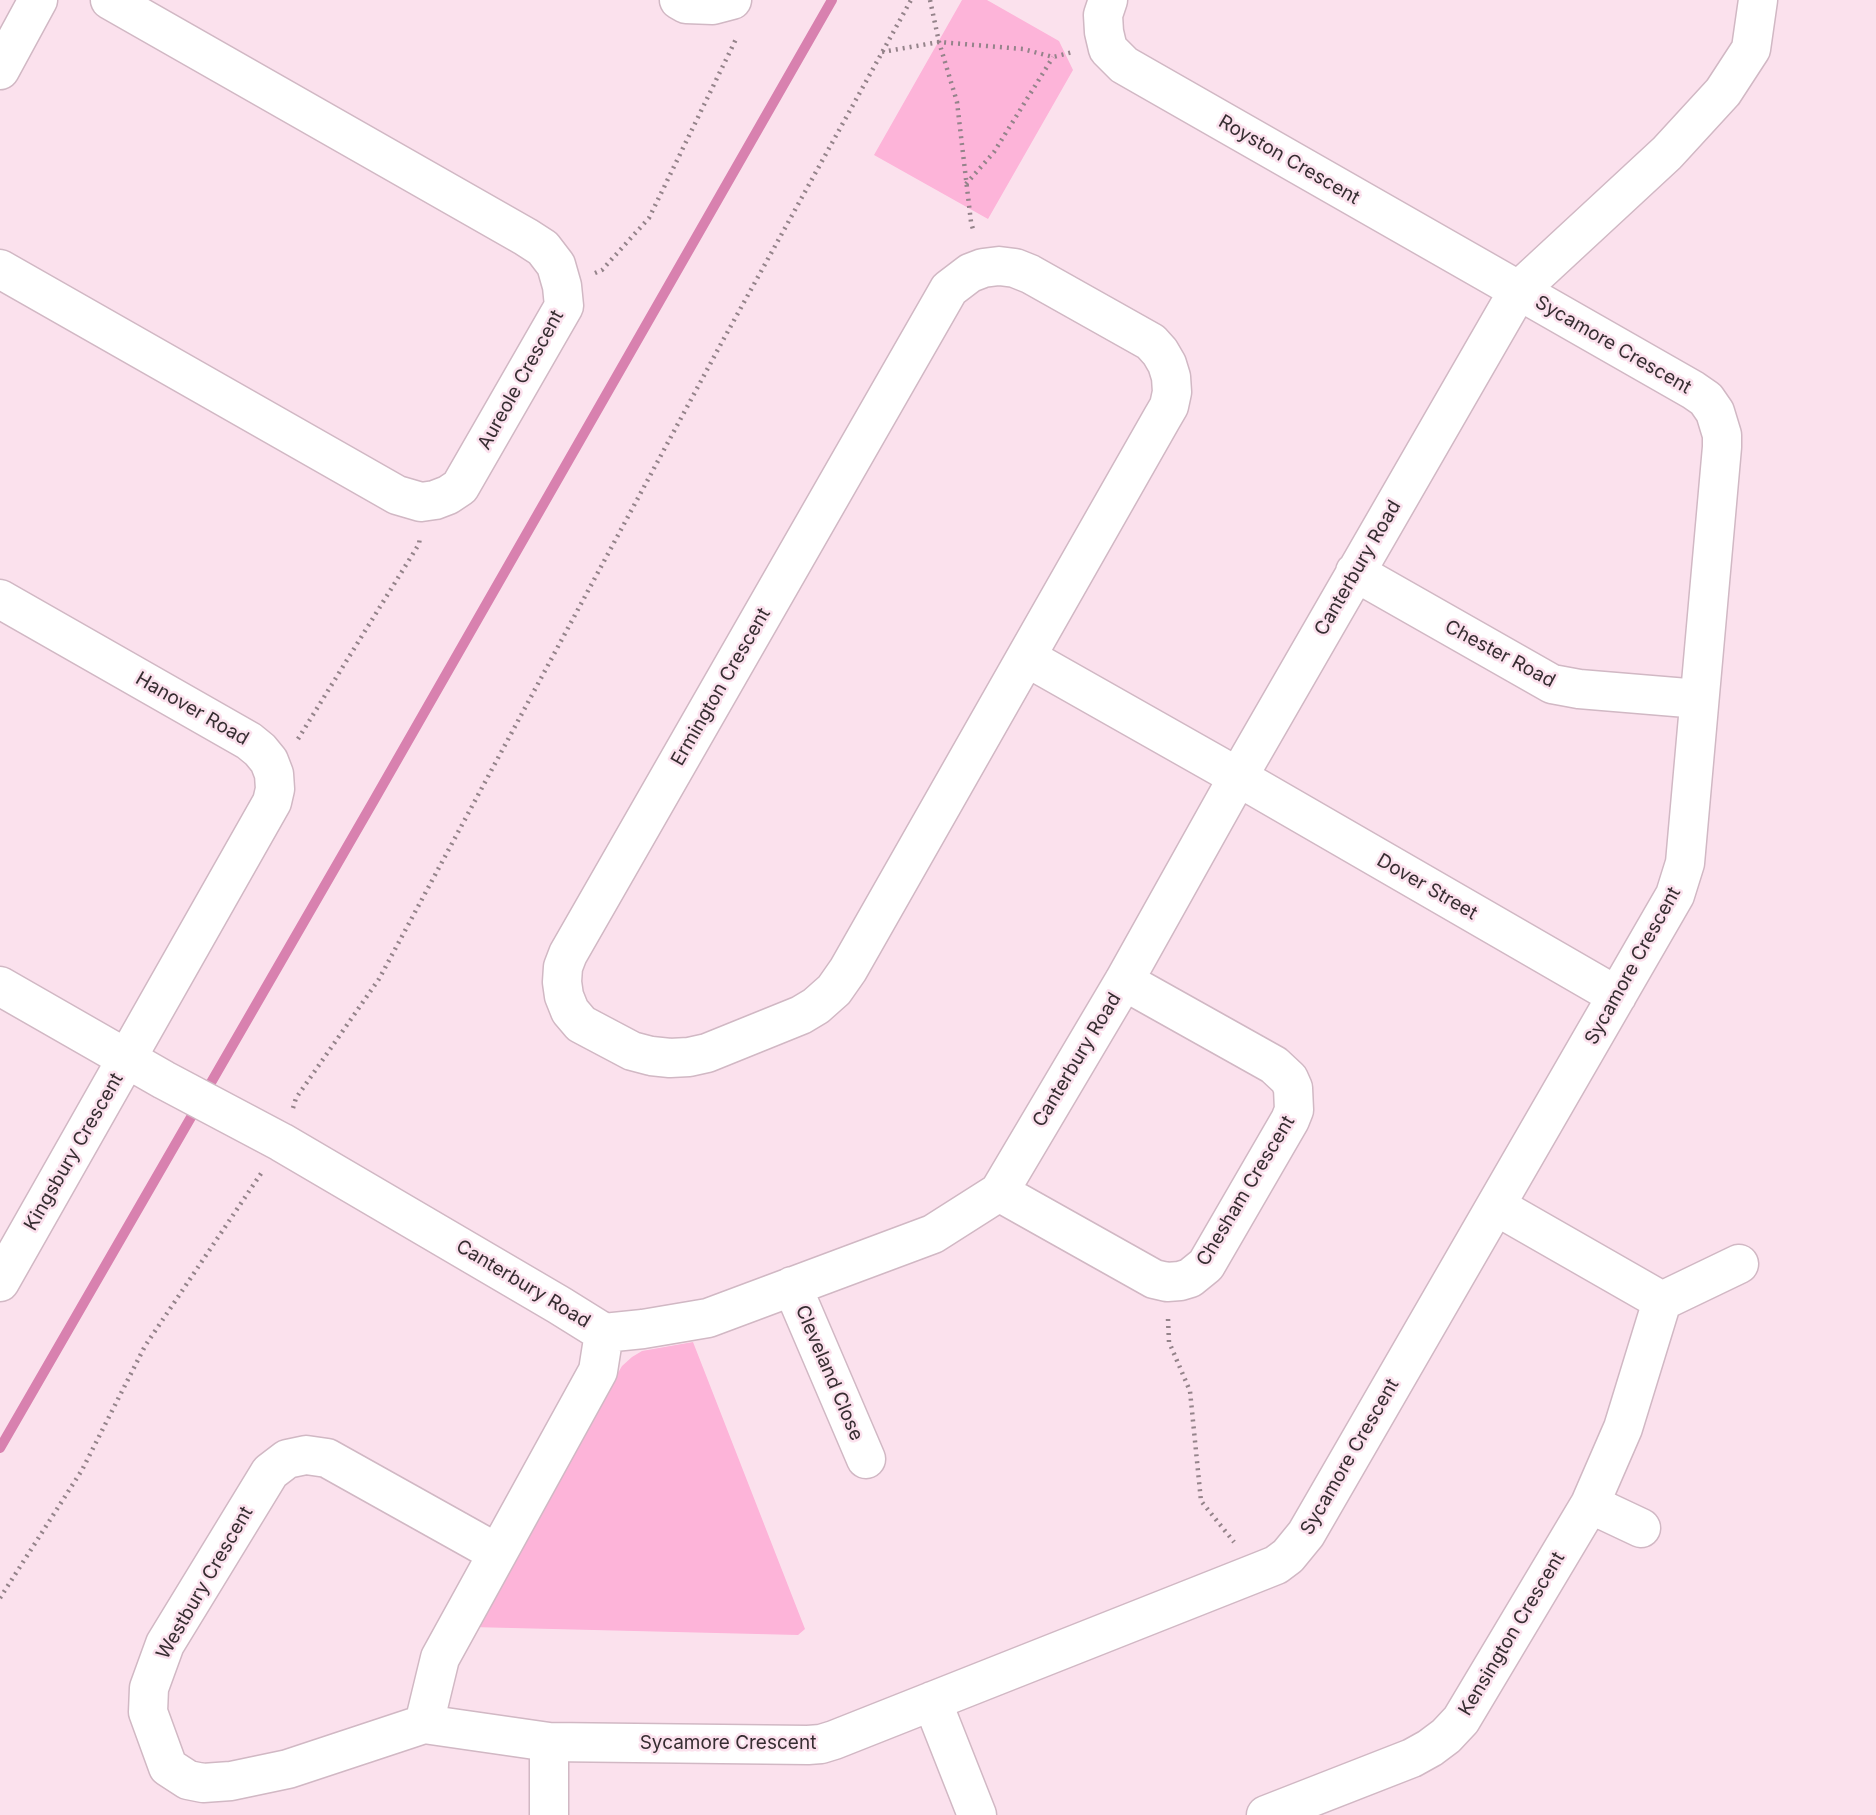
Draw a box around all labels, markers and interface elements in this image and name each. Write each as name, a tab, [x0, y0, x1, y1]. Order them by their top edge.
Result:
street label: Royston Crescent	[1215, 110, 1363, 210]
street label: Sycamore Crescent	[1531, 291, 1695, 399]
street label: Aureole Crescent	[473, 306, 569, 454]
street label: Canterbury Road	[1310, 496, 1406, 640]
street label: Ermington Crescent	[667, 604, 775, 770]
street label: Chester Road	[1441, 615, 1559, 693]
street label: Hanover Road	[131, 667, 253, 751]
street label: Dover Street	[1373, 849, 1481, 925]
street label: Sycamore Crescent	[1580, 883, 1686, 1049]
street label: Canterbury Road	[1028, 989, 1126, 1131]
street label: Kingsbury Crescent	[20, 1069, 128, 1235]
street label: Chesham Crescent	[1192, 1112, 1300, 1270]
street label: Canterbury Road	[452, 1235, 594, 1333]
street label: Cleveland Close	[790, 1302, 868, 1444]
street label: Sycamore Crescent	[1296, 1375, 1404, 1539]
street label: Westbury Crescent	[152, 1503, 258, 1663]
street label: Kensington Crescent	[1454, 1548, 1570, 1720]
street label: Sycamore Crescent	[640, 1732, 816, 1754]

